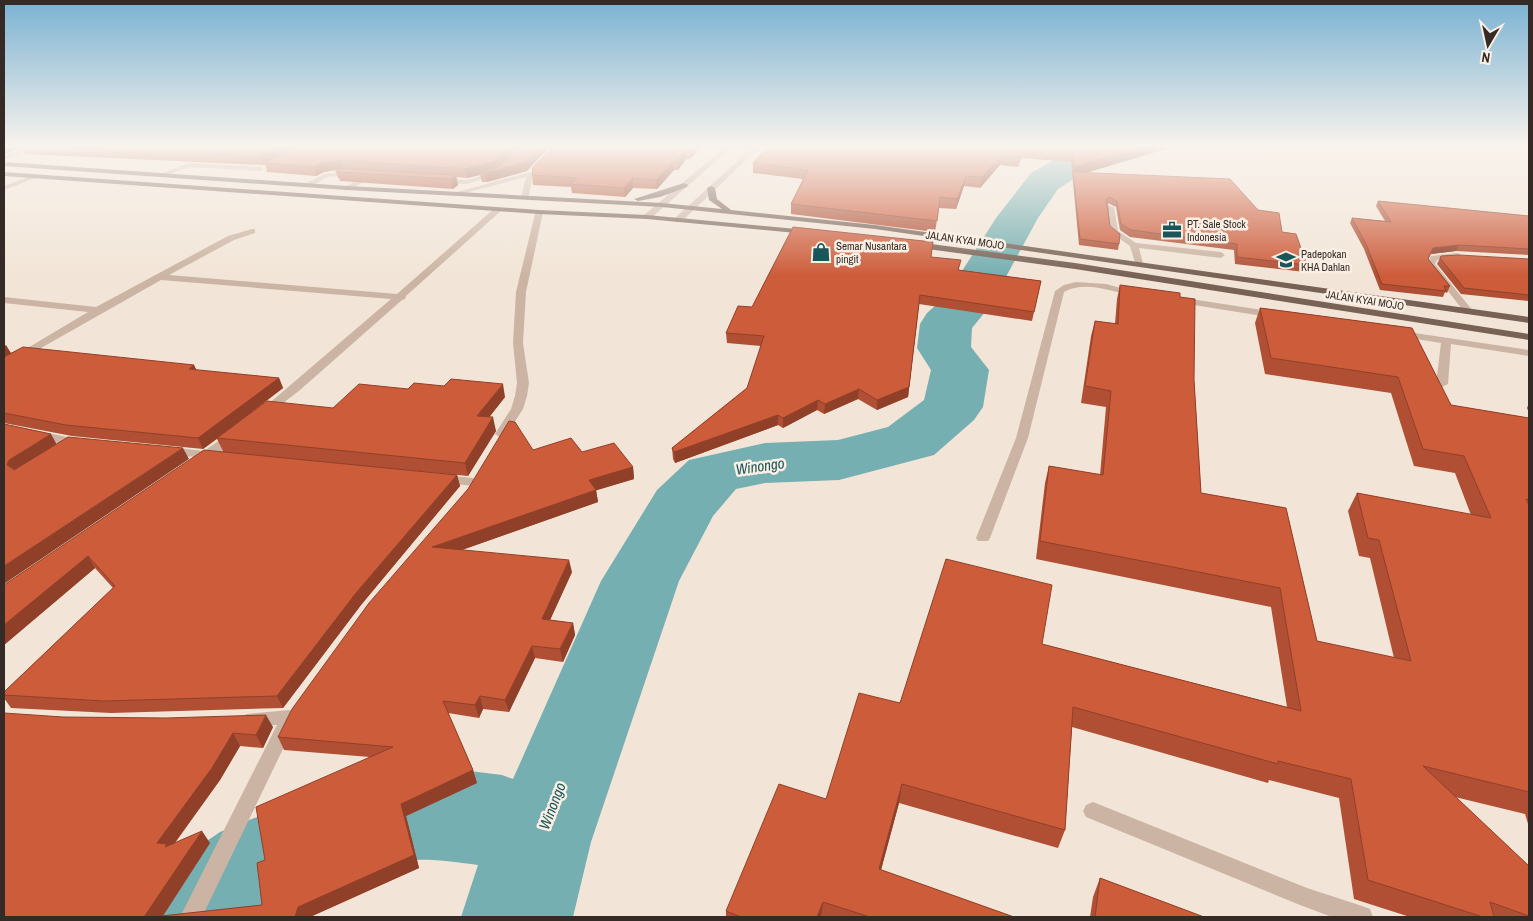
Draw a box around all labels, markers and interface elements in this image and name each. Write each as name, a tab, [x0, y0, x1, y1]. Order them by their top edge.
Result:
north arrow	[1463, 20, 1513, 70]
text: N	[1480, 48, 1491, 67]
place label: PT. Sale Stock Indonesia	[1187, 217, 1246, 244]
office icon: PT. Sale Stock Indonesia	[1161, 219, 1183, 241]
street label: JALAN KYAI MOJO	[925, 228, 1005, 252]
place label: Semar Nusantara pingit	[836, 239, 907, 266]
shop icon: Semar Nusantara pingit	[810, 241, 832, 263]
place label: Padepokan KHA Dahlan	[1301, 247, 1350, 274]
school or university icon: Padepokan KHA Dahlan	[1275, 249, 1297, 271]
street label: JALAN KYAI MOJO	[1325, 287, 1405, 313]
water label: Winongo	[734, 452, 786, 480]
water label: Winongo	[533, 779, 571, 833]

